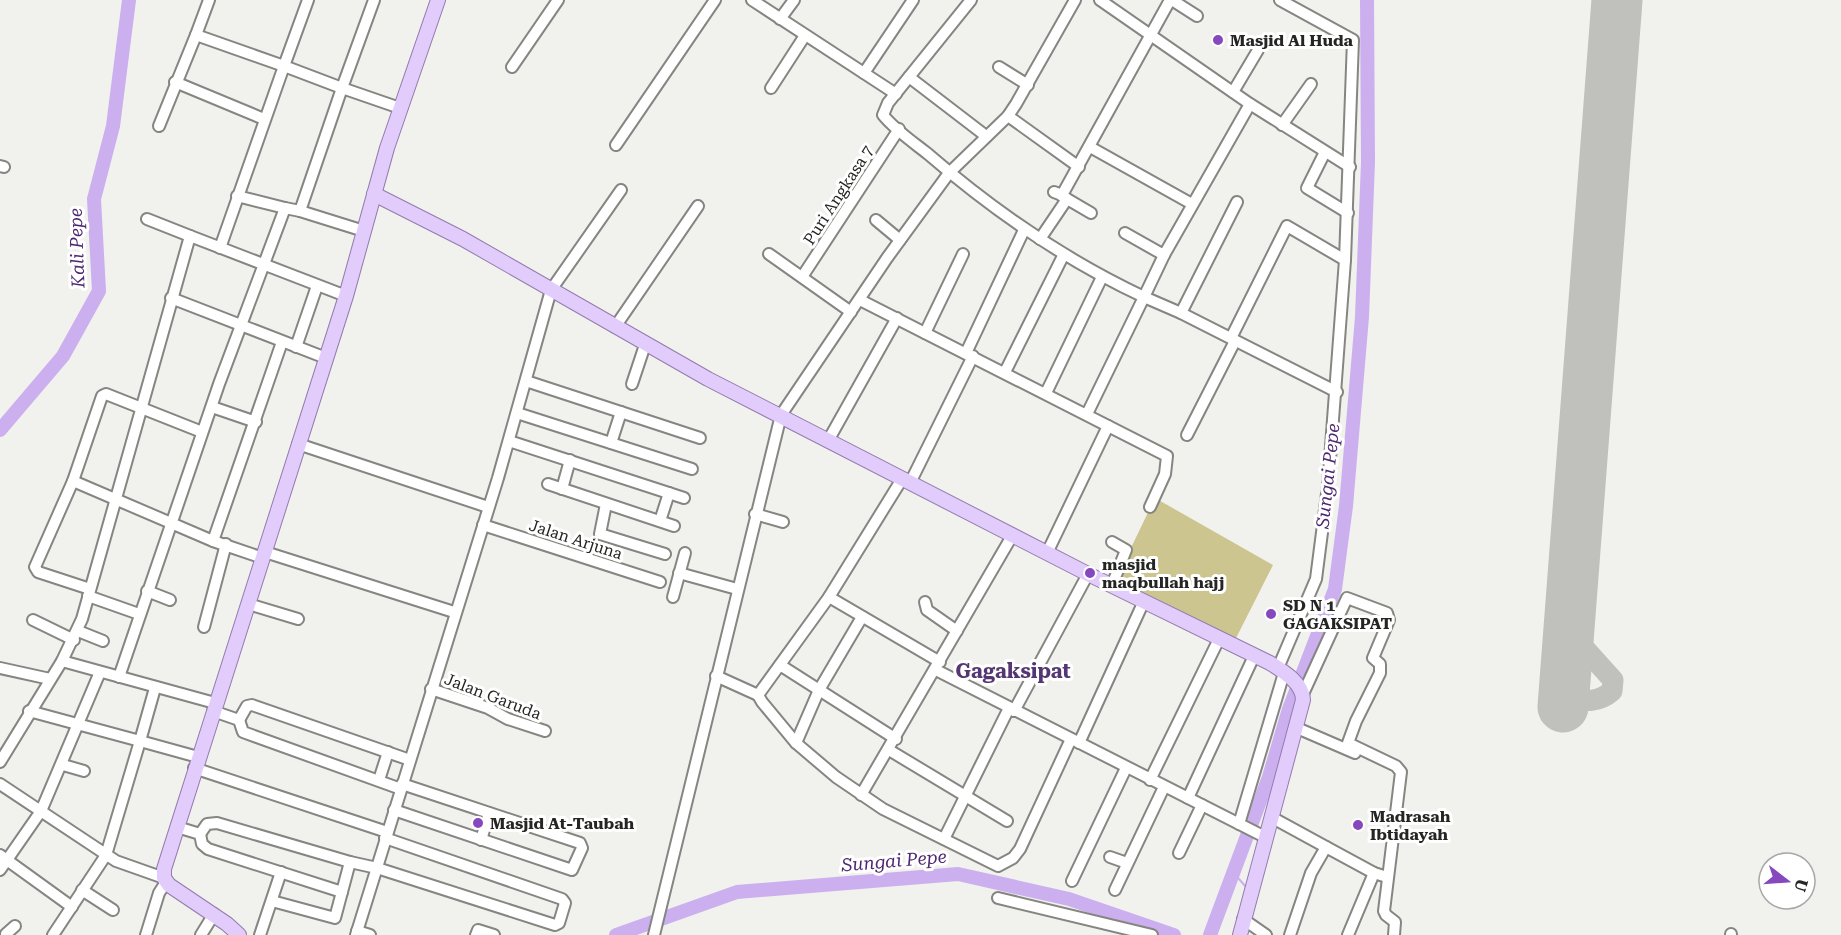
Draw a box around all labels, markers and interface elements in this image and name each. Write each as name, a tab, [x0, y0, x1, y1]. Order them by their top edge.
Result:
place label: Masjid Al Huda	[1230, 31, 1354, 50]
marker: Masjid Al Huda	[1211, 33, 1225, 47]
street label: Puri Angkasa 7	[799, 142, 878, 248]
water label: Kali Pepe	[65, 208, 88, 289]
water label: Sungai Pepe	[1311, 422, 1343, 530]
street label: Jalan Arjuna	[527, 515, 625, 564]
place label: masjid maqbullah hajj	[1102, 555, 1224, 592]
marker: masjid maqbullah hajj	[1083, 566, 1097, 580]
place label: SD N 1 GAGAKSIPAT	[1283, 596, 1392, 633]
marker: SD N 1 GAGAKSIPAT	[1264, 607, 1278, 621]
district label: Gagaksipat	[955, 659, 1071, 683]
street label: Jalan Garuda	[442, 669, 544, 724]
place label: Madrasah Ibtidayah	[1370, 807, 1451, 844]
place label: Masjid At-Taubah	[490, 814, 635, 833]
marker: Masjid At-Taubah	[471, 816, 485, 830]
marker: Madrasah Ibtidayah	[1351, 818, 1365, 832]
water label: Sungai Pepe	[840, 845, 947, 876]
north arrow	[1757, 851, 1817, 911]
text: U	[1790, 877, 1812, 894]

